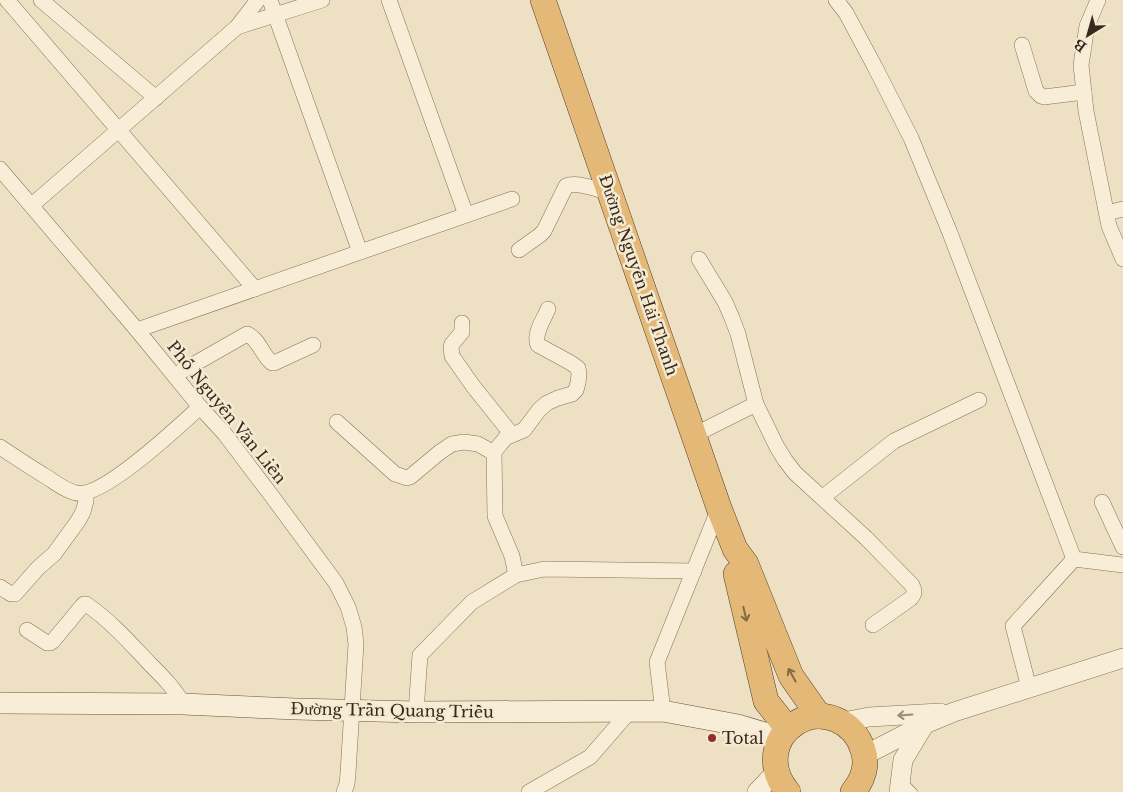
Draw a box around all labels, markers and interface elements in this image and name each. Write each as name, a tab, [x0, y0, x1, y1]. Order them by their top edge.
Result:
north arrow	[1063, 10, 1113, 60]
text: B	[1070, 35, 1090, 56]
street label: Đường Nguyễn Hải Thanh	[595, 172, 683, 378]
street label: Phố Nguyễn Văn Liền	[163, 336, 291, 488]
one-way arrow	[741, 605, 750, 621]
one-way arrow	[787, 668, 797, 683]
street label: Đường Trần Quang Triều	[290, 698, 494, 722]
one-way arrow	[897, 711, 913, 720]
place label: Total	[722, 728, 764, 748]
marker: Total	[706, 732, 718, 744]

